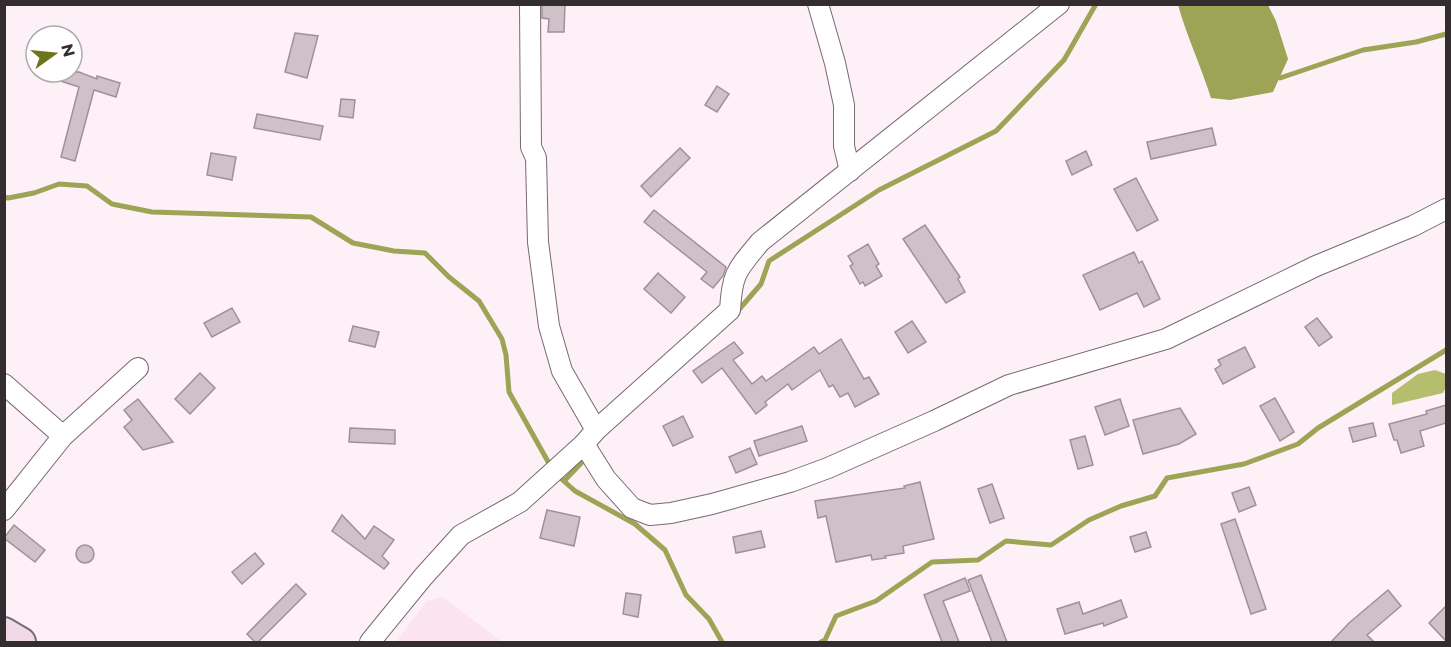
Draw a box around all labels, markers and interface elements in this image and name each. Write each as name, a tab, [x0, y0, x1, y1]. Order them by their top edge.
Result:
north arrow	[24, 24, 84, 84]
text: N	[57, 42, 79, 59]

